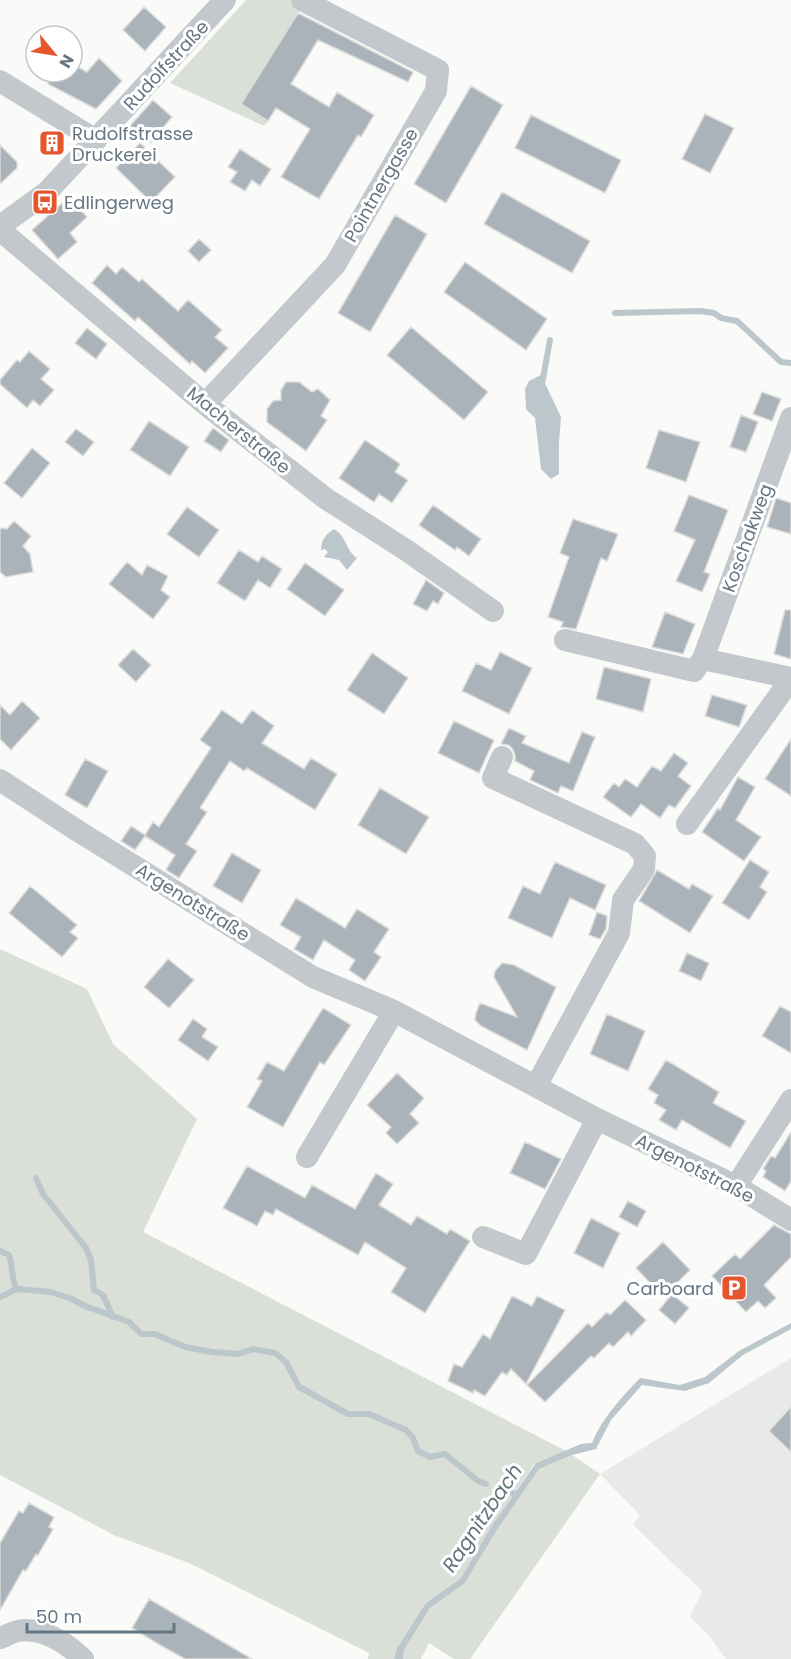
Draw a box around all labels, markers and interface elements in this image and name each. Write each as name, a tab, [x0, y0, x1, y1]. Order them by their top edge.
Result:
street label: Rudolfstraße	[118, 15, 214, 115]
north arrow	[24, 24, 84, 84]
text: N	[54, 50, 80, 72]
place label: Rudolfstrasse Druckerei	[72, 121, 193, 167]
street label: Pointnergasse	[338, 123, 424, 247]
building icon: Rudolfstrasse Druckerei	[37, 128, 67, 158]
bus stop icon: Edlingerweg	[30, 187, 60, 217]
place label: Edlingerweg	[64, 190, 174, 215]
street label: Macherstraße	[182, 381, 296, 479]
street label: Koschakweg	[716, 480, 778, 596]
street label: Argenotstraße	[131, 857, 255, 947]
street label: Argenotstraße	[631, 1127, 759, 1209]
parking icon: Carboard	[719, 1273, 749, 1303]
place label: Carboard	[626, 1276, 714, 1301]
water label: Ragnitzbach	[435, 1458, 529, 1578]
scale bar	[27, 1596, 174, 1634]
text: 50 m	[36, 1604, 82, 1629]

